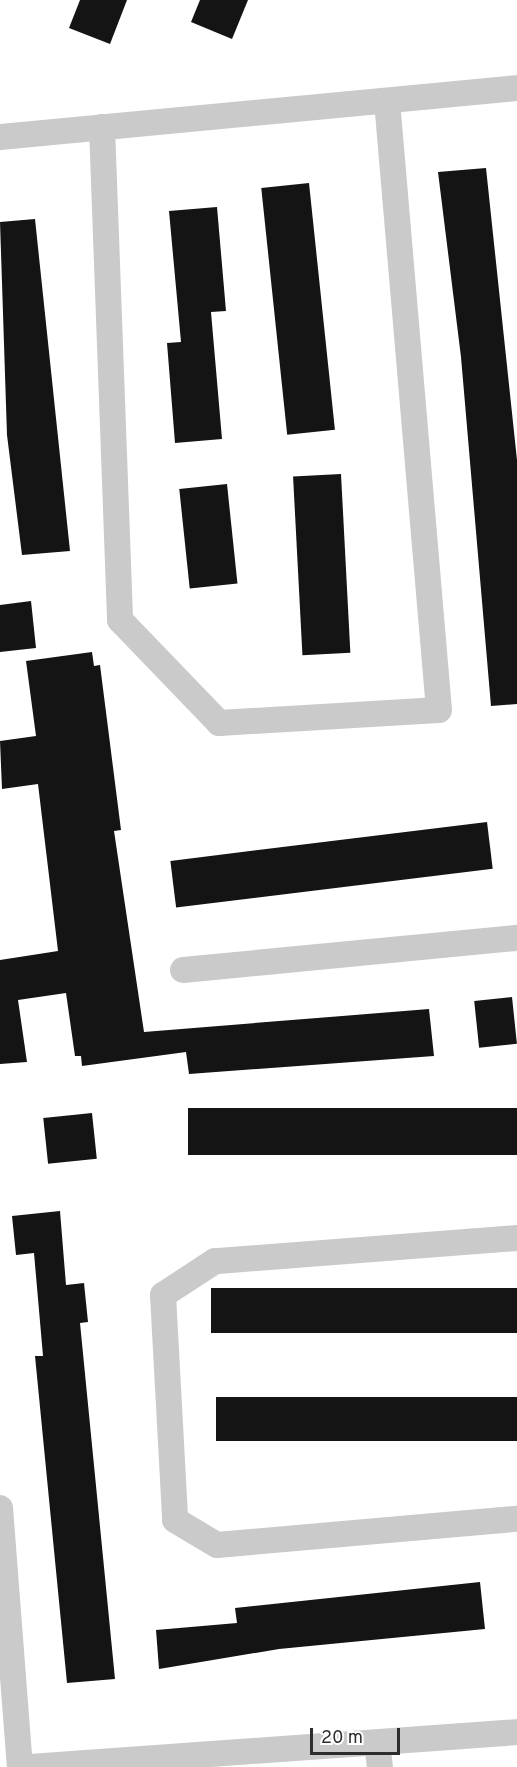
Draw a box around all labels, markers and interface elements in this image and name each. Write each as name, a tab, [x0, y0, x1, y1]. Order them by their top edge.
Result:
scale bar	[313, 1716, 403, 1754]
text: 20 m	[321, 1727, 363, 1750]

